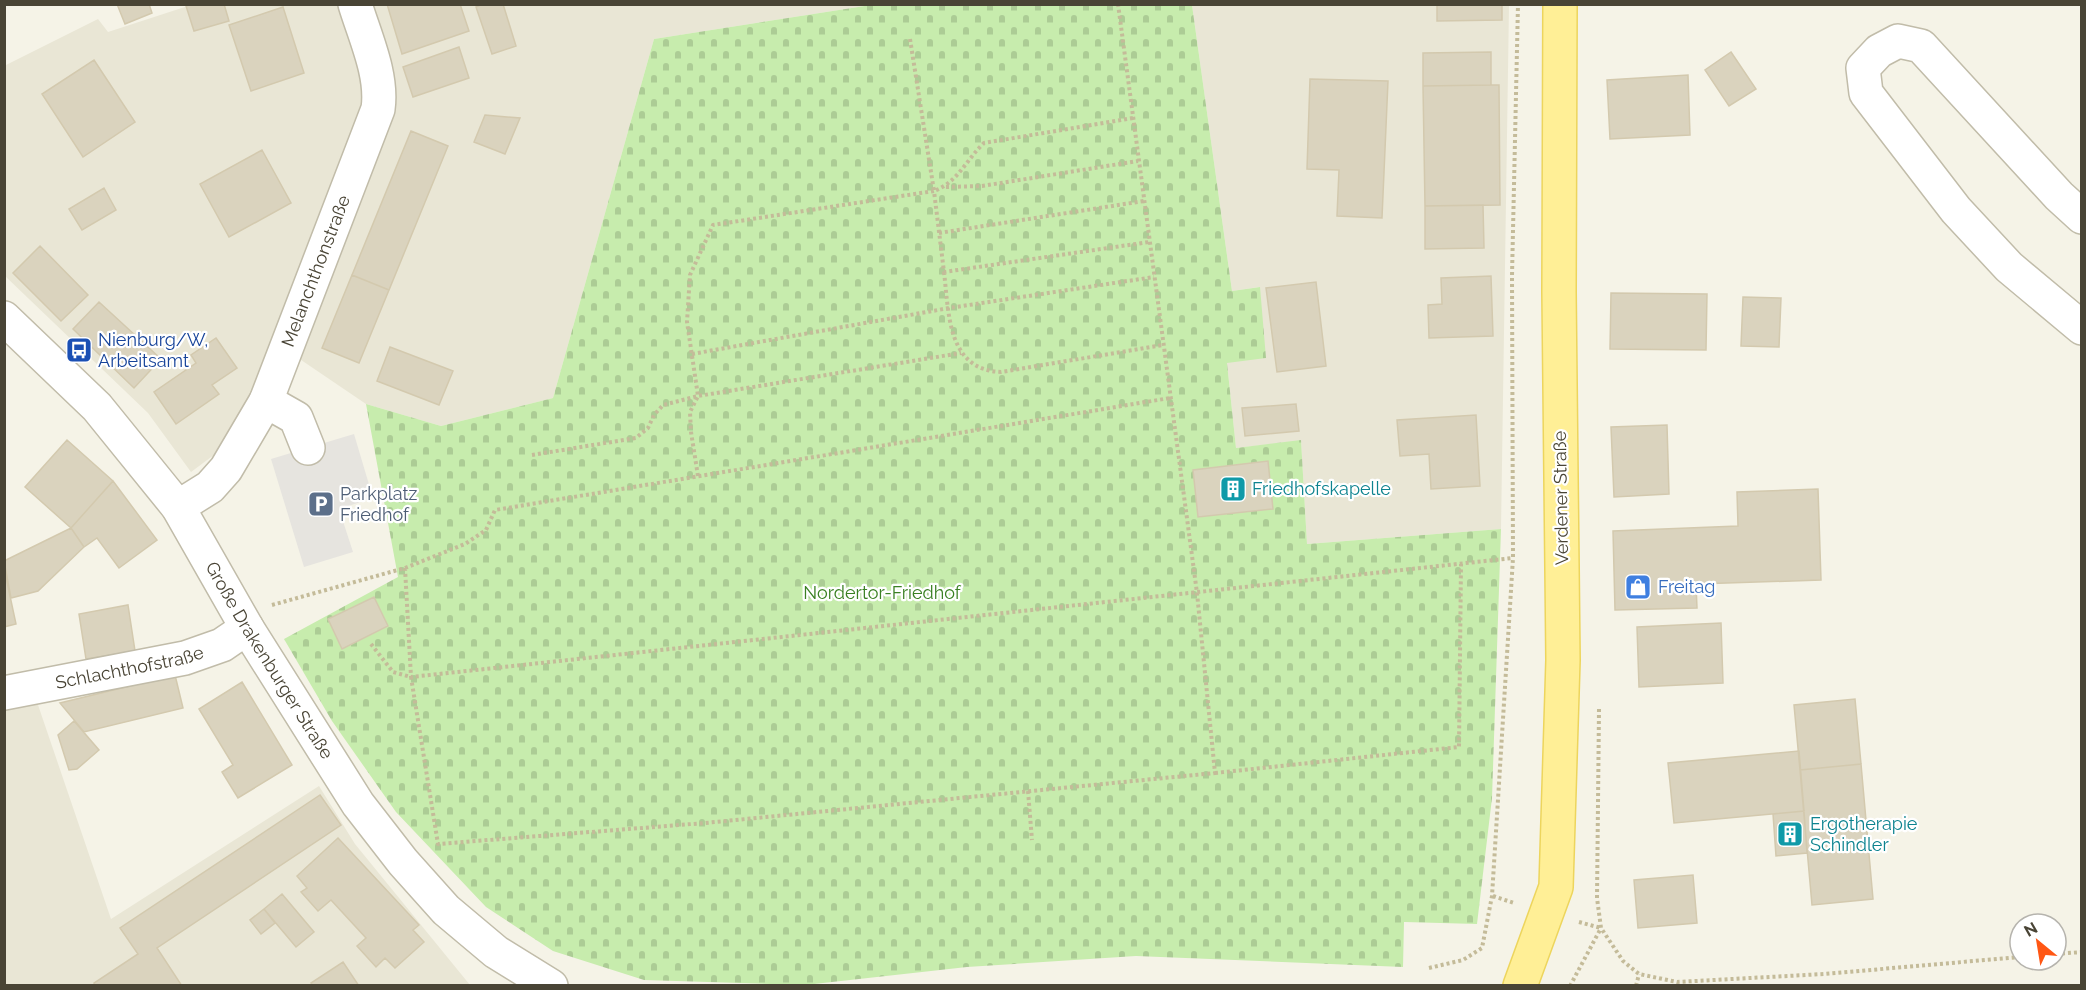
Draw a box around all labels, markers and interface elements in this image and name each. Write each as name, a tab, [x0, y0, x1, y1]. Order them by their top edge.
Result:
street label: Melanchthonstraße	[277, 192, 354, 350]
place label: Nienburg/W, Arbeitsamt	[98, 329, 208, 371]
bus stop icon: Nienburg/W, Arbeitsamt	[64, 335, 94, 365]
street label: Verdener Straße	[1549, 430, 1572, 565]
building icon: Friedhofskapelle	[1218, 474, 1248, 504]
place label: Friedhofskapelle	[1252, 478, 1391, 499]
place label: Parkplatz Friedhof	[340, 483, 418, 525]
parking icon: Parkplatz Friedhof	[306, 489, 336, 519]
street label: Große Drakenburger Straße	[201, 558, 338, 763]
shop icon: Freitag	[1623, 572, 1653, 602]
place label: Freitag	[1658, 576, 1715, 597]
park label: Nordertor-Friedhof	[803, 582, 962, 603]
street label: Schlachthofstraße	[54, 641, 207, 693]
place label: Ergotherapie Schindler	[1810, 813, 1918, 855]
building icon: Ergotherapie Schindler	[1775, 819, 1805, 849]
north arrow	[2008, 912, 2068, 972]
text: N	[2021, 918, 2041, 941]

